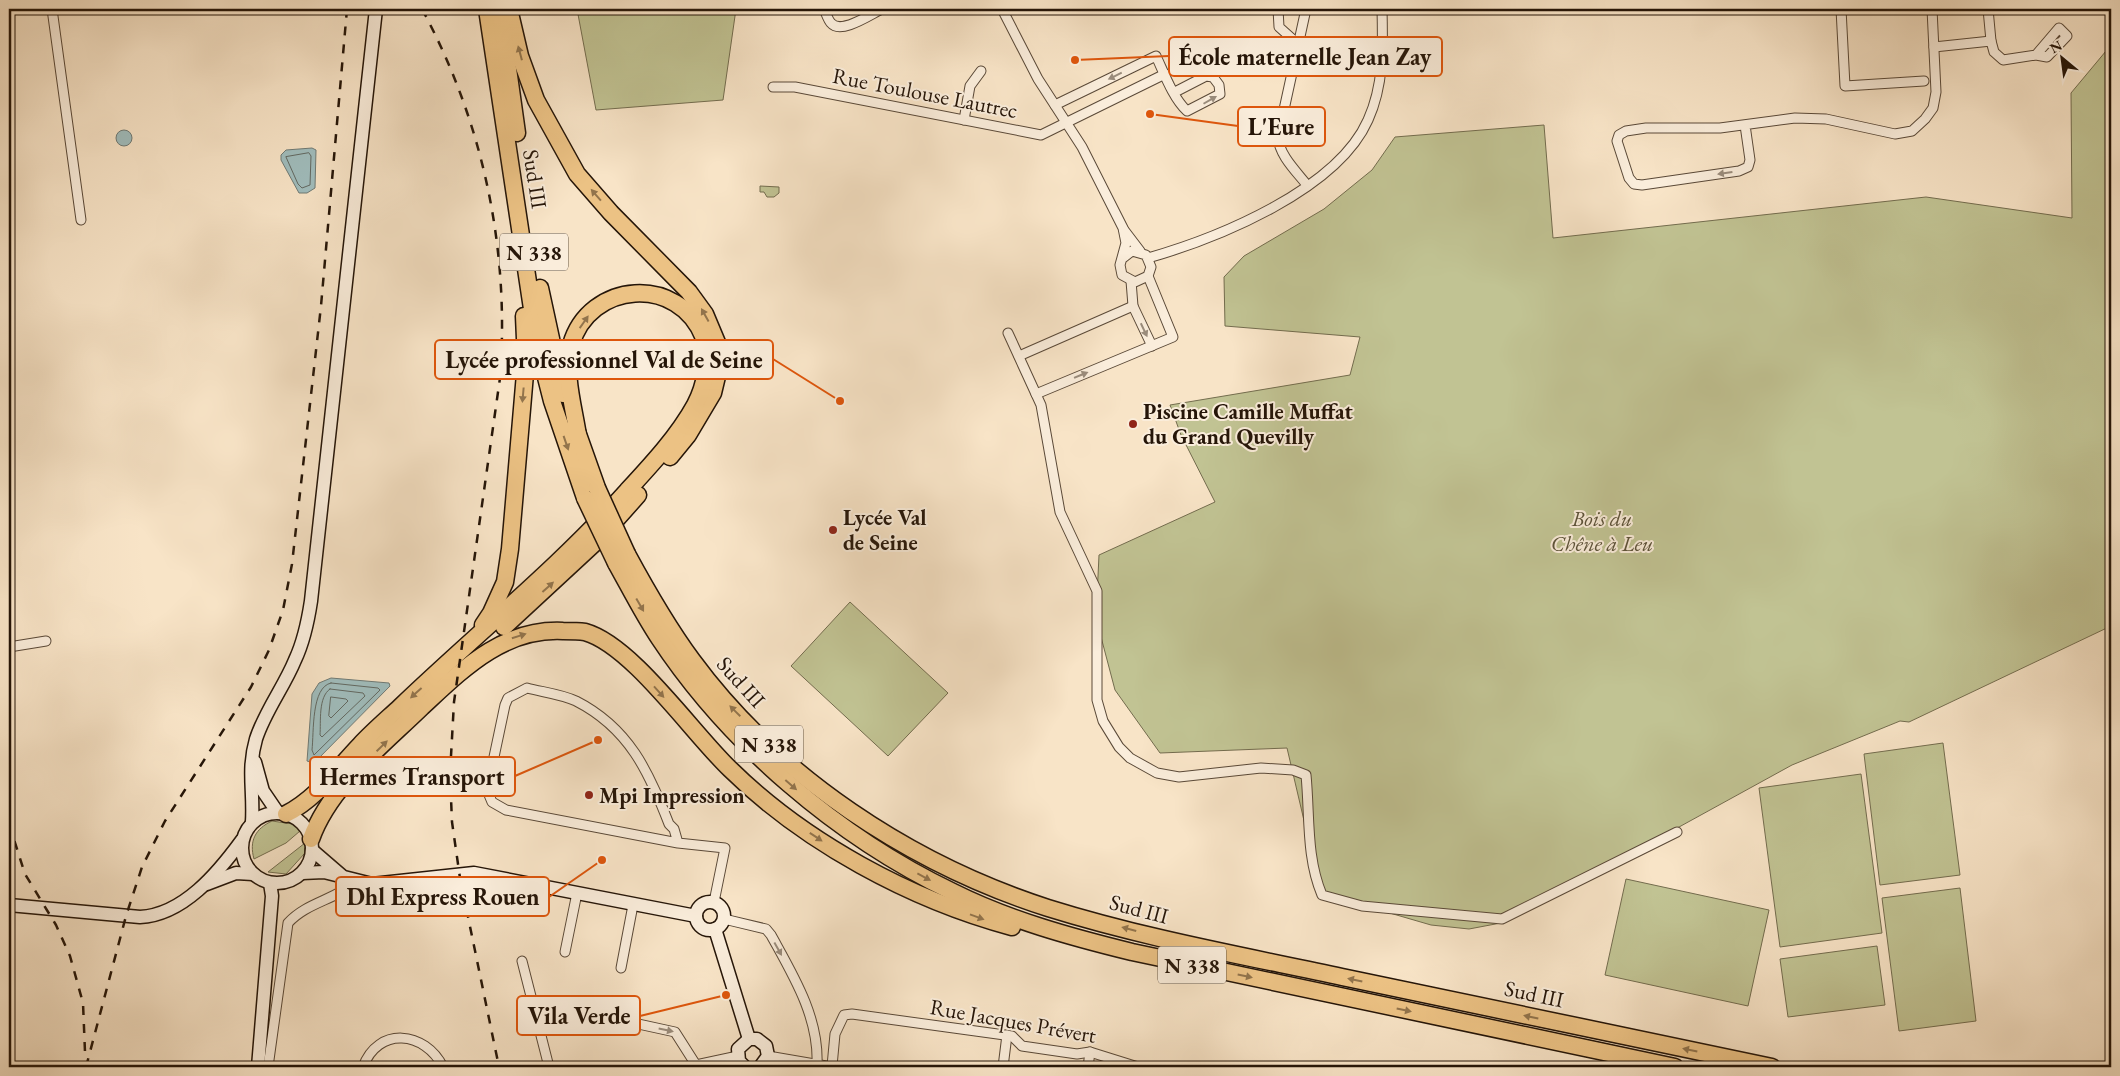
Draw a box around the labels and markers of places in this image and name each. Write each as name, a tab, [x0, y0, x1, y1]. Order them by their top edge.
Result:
callout: École maternelle Jean Zay	[1169, 37, 1442, 76]
callout: L'Eure	[1238, 107, 1325, 146]
callout: Lycée professionnel Val de Seine	[435, 340, 773, 379]
place label: Piscine Camille Muffat du Grand Quevilly	[1143, 397, 1354, 451]
marker: Piscine Camille Muffat du Grand Quevilly	[1127, 418, 1139, 430]
place label: Lycée Val de Seine	[843, 503, 927, 557]
marker: Lycée Val de Seine	[827, 524, 839, 536]
callout: Hermes Transport	[310, 757, 515, 796]
place label: Mpi Impression	[599, 781, 745, 810]
marker: Mpi Impression	[583, 789, 595, 801]
callout: Dhl Express Rouen	[336, 877, 549, 916]
callout: Vila Verde	[517, 996, 640, 1035]

